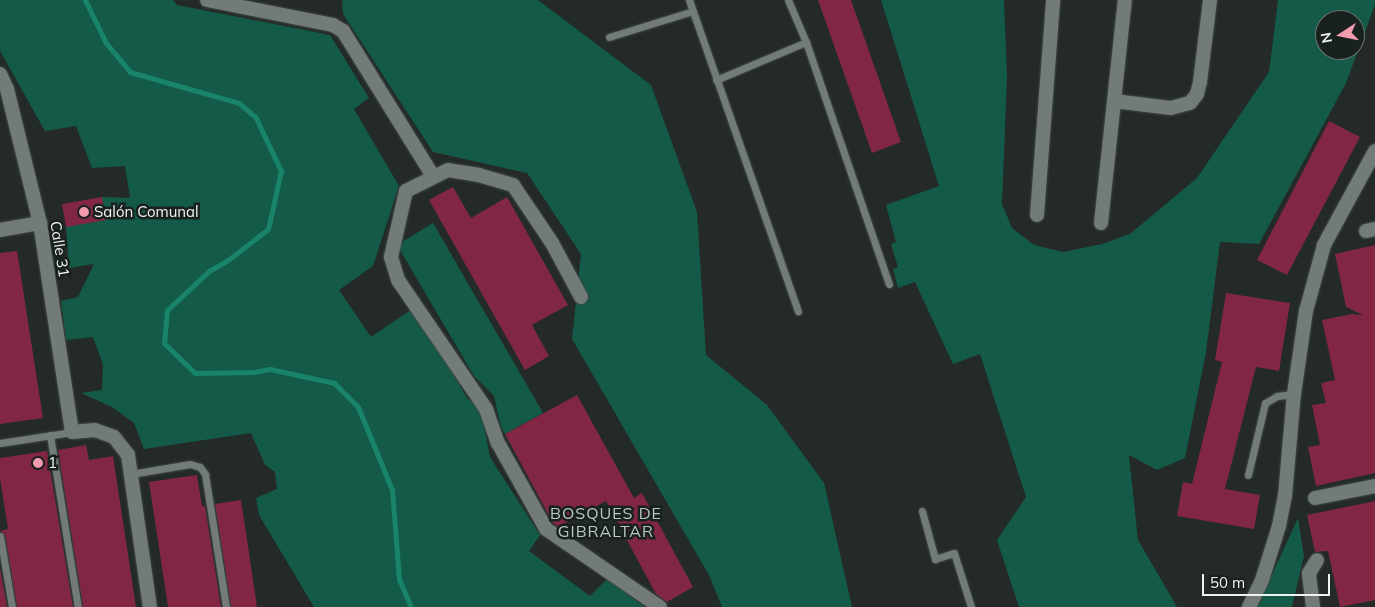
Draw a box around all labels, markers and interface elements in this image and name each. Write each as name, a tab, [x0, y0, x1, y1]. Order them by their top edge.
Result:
north arrow	[1315, 10, 1365, 60]
text: N	[1316, 31, 1336, 45]
place label: Salón Comunal	[94, 203, 199, 221]
marker: Salón Comunal	[78, 206, 90, 218]
street label: Calle 31	[47, 220, 73, 278]
place label: 1	[48, 454, 57, 472]
marker: 1	[32, 457, 44, 469]
district label: BOSQUES DE GIBRALTAR	[549, 503, 663, 541]
scale bar	[1205, 564, 1332, 596]
text: 50 m	[1210, 573, 1245, 592]

